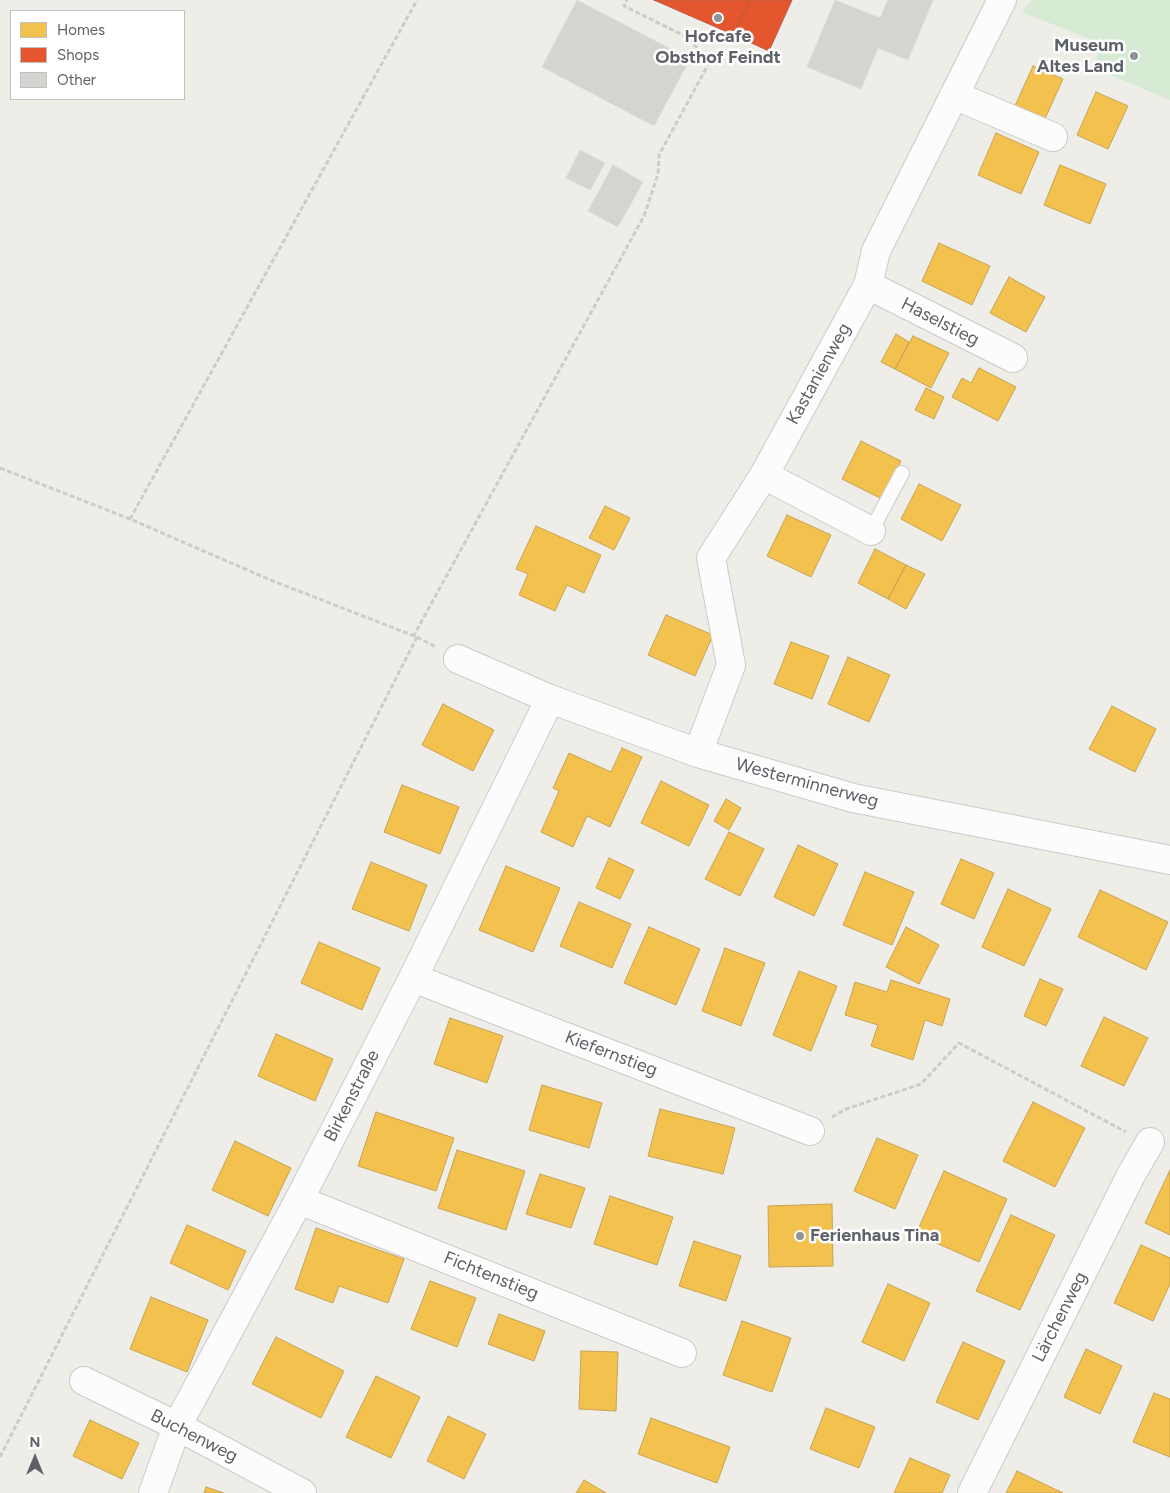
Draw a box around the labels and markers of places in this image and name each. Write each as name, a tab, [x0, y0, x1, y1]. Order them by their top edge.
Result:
marker: Hofcafe Obsthof Feindt	[712, 12, 724, 24]
place label: Hofcafe Obsthof Feindt	[655, 26, 781, 68]
place label: Museum Altes Land	[1037, 35, 1124, 78]
marker: Museum Altes Land	[1128, 50, 1140, 62]
place label: Ferienhaus Tina	[810, 1225, 939, 1247]
marker: Ferienhaus Tina	[794, 1230, 806, 1242]

